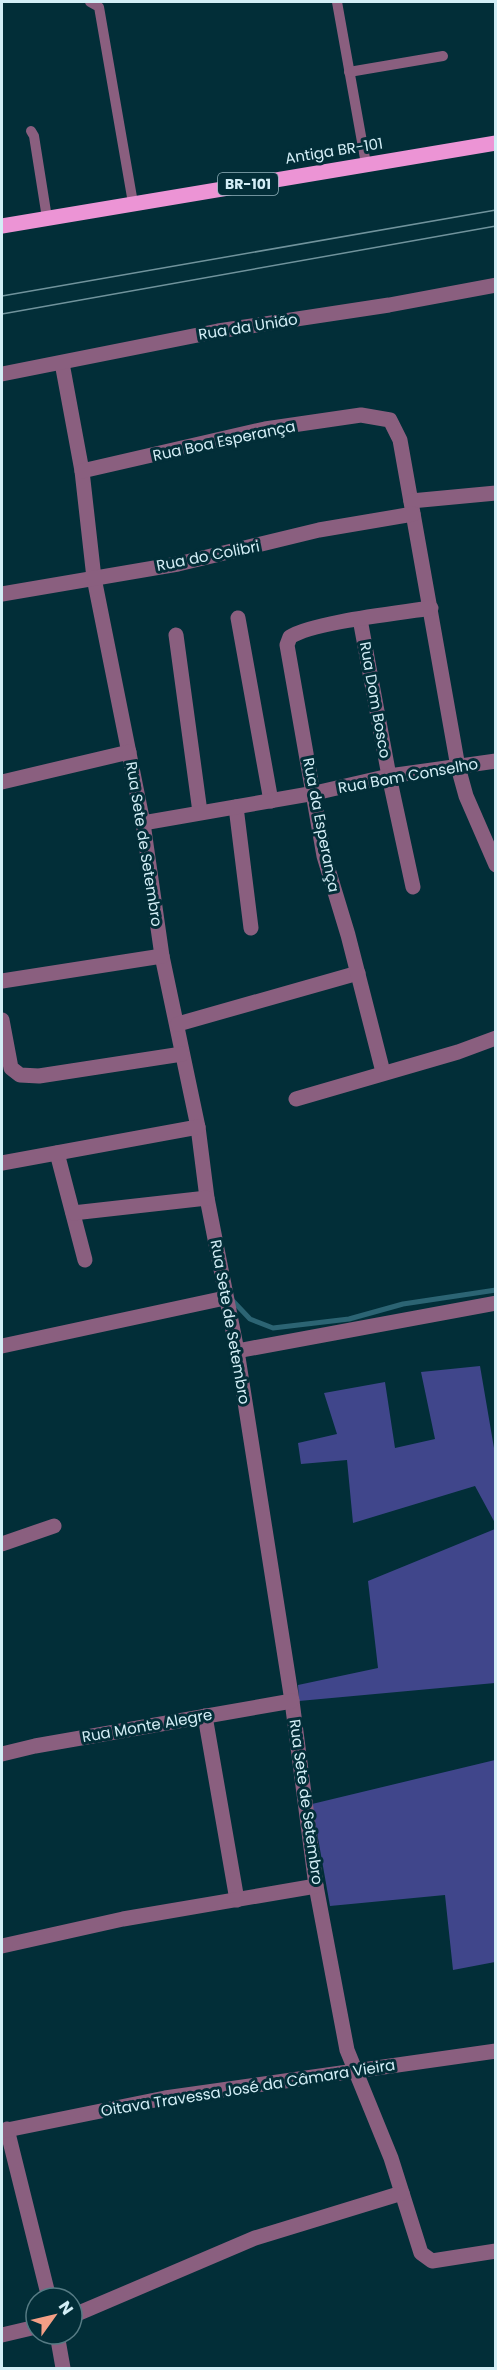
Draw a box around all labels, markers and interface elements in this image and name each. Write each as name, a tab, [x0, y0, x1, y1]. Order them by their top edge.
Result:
street label: Antiga BR-101	[284, 132, 384, 169]
road number: BR-101	[218, 173, 278, 195]
street label: Rua da União	[197, 308, 299, 345]
street label: Rua Boa Esperança	[151, 415, 297, 466]
street label: Rua do Colibri	[155, 535, 261, 576]
street label: Rua Dom Bosco	[355, 640, 396, 760]
street label: Rua Bom Conselho	[336, 753, 480, 798]
street label: Rua da Esperança	[298, 756, 345, 894]
street label: Rua Sete de Setembro	[121, 760, 168, 928]
street label: Rua Sete de Setembro	[206, 1238, 255, 1406]
street label: Rua Monte Alegre	[80, 1704, 214, 1747]
street label: Rua Sete de Setembro	[284, 1718, 329, 1886]
street label: Oitava Travessa José da Câmara Vieira	[99, 2054, 397, 2121]
north arrow	[24, 2286, 84, 2346]
text: N	[53, 2296, 79, 2319]

